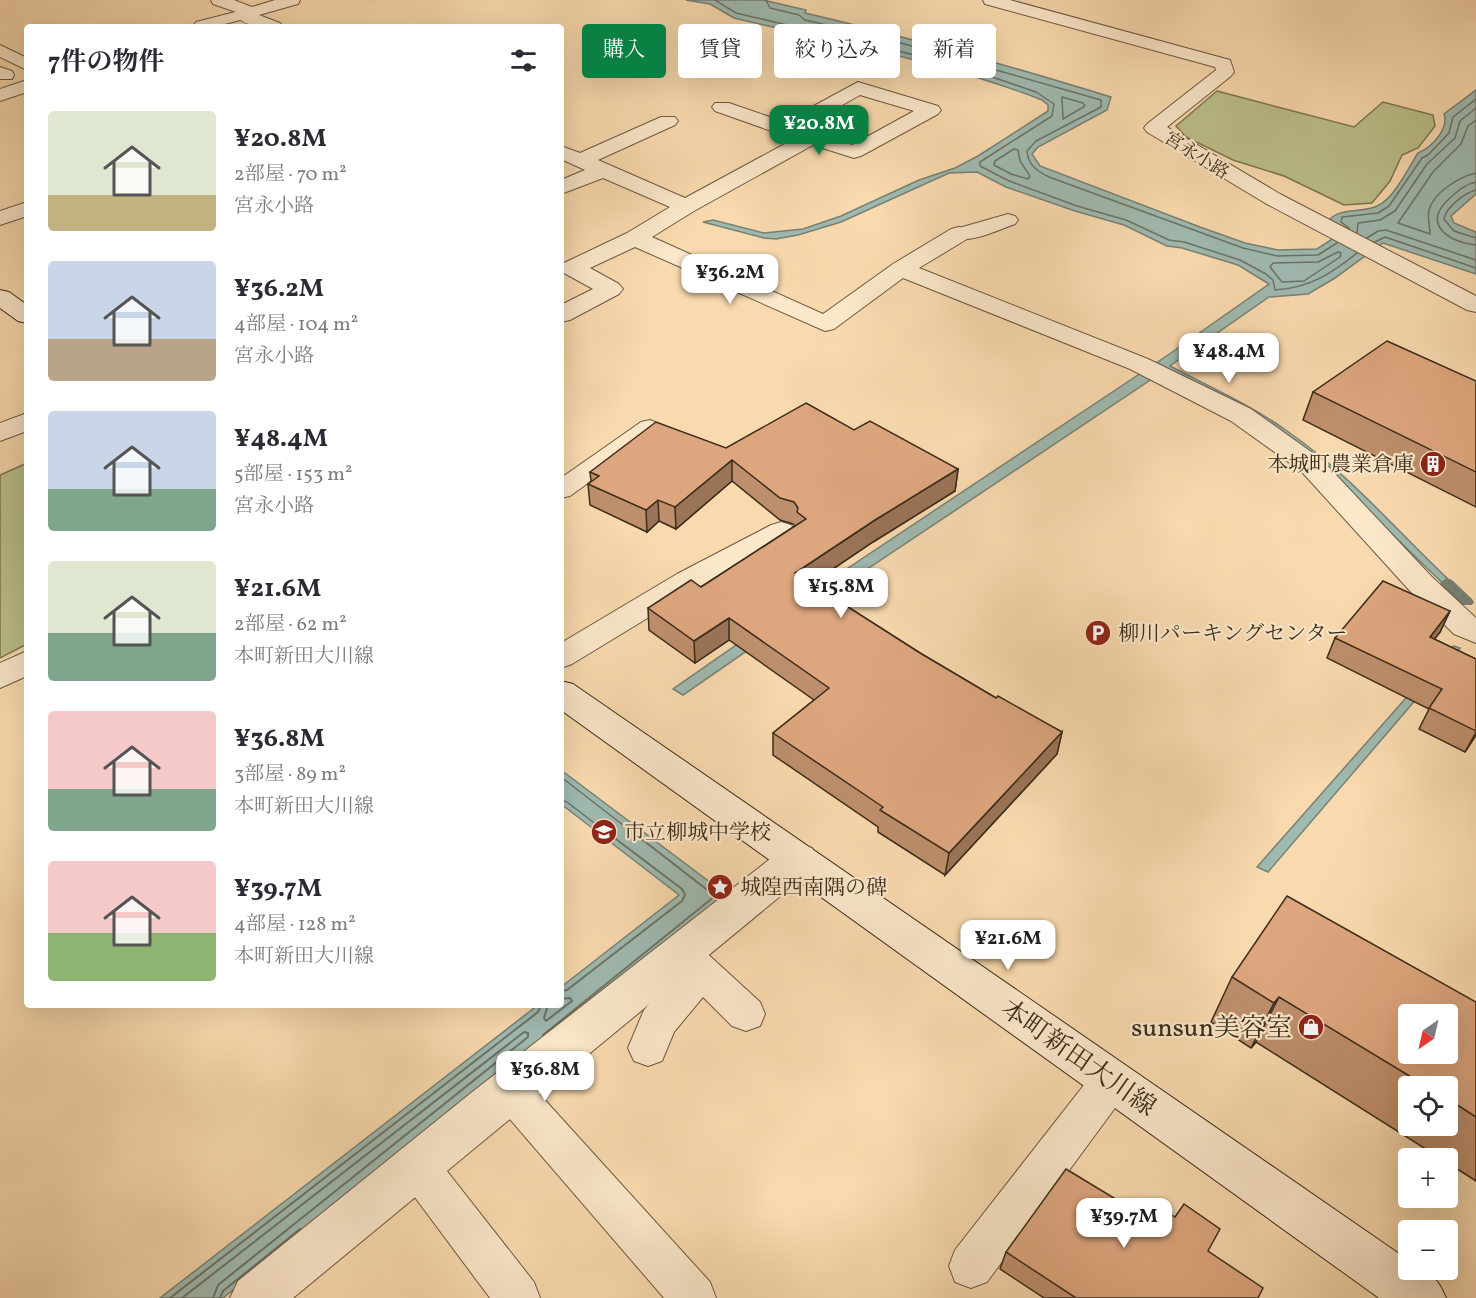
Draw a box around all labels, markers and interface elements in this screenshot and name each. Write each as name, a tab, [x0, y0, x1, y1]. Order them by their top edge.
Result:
chip: 購入	[582, 24, 666, 78]
chip: 賃貸	[678, 24, 762, 78]
chip: 絞り込み	[774, 24, 900, 78]
chip: 新着	[912, 24, 996, 78]
icon: filters	[507, 44, 540, 77]
text: 7件の物件	[48, 45, 164, 81]
pin: ¥20.8M	[770, 105, 868, 156]
text: ¥20.8M	[783, 110, 855, 138]
text: ¥20.8M	[234, 121, 327, 157]
street label: 宮永小路	[1159, 127, 1233, 186]
icon: home	[96, 135, 168, 207]
text: 2部屋 · 70 m²	[234, 161, 347, 189]
text: 宮永小路	[234, 193, 314, 221]
pin: ¥36.2M	[681, 254, 779, 305]
text: ¥36.2M	[695, 259, 765, 287]
text: ¥36.2M	[234, 271, 324, 307]
icon: home	[96, 285, 168, 357]
text: 4部屋 · 104 m²	[234, 311, 358, 339]
pin: ¥48.4M	[1180, 333, 1278, 384]
text: ¥48.4M	[1193, 338, 1265, 366]
text: 宮永小路	[234, 343, 314, 371]
text: ¥48.4M	[234, 421, 328, 457]
icon: home	[96, 435, 168, 507]
building icon: 本城町農業倉庫	[1418, 449, 1448, 479]
place label: 本城町農業倉庫	[1267, 451, 1414, 480]
text: 5部屋 · 153 m²	[234, 461, 352, 489]
text: 宮永小路	[234, 493, 314, 521]
pin: ¥15.8M	[792, 568, 890, 619]
text: ¥21.6M	[234, 571, 321, 607]
text: ¥15.8M	[808, 573, 874, 601]
icon: home	[96, 585, 168, 657]
text: 2部屋 · 62 m²	[234, 611, 347, 639]
parking icon: 柳川パーキングセンター	[1083, 618, 1113, 648]
place label: 柳川パーキングセンター	[1118, 620, 1348, 649]
text: 本町新田大川線	[234, 643, 374, 671]
text: ¥36.8M	[234, 721, 325, 757]
icon: home	[96, 735, 168, 807]
text: 3部屋 · 89 m²	[234, 761, 346, 789]
text: 本町新田大川線	[234, 793, 374, 821]
school or university icon: 市立柳城中学校	[589, 817, 619, 847]
place label: 市立柳城中学校	[624, 819, 771, 848]
text: ¥39.7M	[234, 871, 322, 907]
place icon: 城隍西南隅の碑	[705, 872, 735, 902]
place label: 城隍西南隅の碑	[740, 874, 887, 903]
icon: home	[96, 885, 168, 957]
text: 4部屋 · 128 m²	[234, 911, 356, 939]
pin: ¥21.6M	[959, 920, 1057, 971]
text: ¥21.6M	[974, 925, 1042, 953]
text: 本町新田大川線	[234, 943, 374, 971]
street label: 本町新田大川線	[993, 992, 1163, 1126]
north arrow	[1398, 1004, 1458, 1064]
map controls	[1398, 1004, 1458, 1280]
place label: sunsun美容室	[1131, 1011, 1292, 1047]
shop icon: sunsun美容室	[1296, 1012, 1326, 1042]
pin: ¥36.8M	[496, 1051, 594, 1102]
text: ¥36.8M	[510, 1056, 580, 1084]
button: locate	[1398, 1076, 1458, 1136]
button: +	[1398, 1148, 1458, 1208]
pin: ¥39.7M	[1075, 1198, 1173, 1249]
text: ¥39.7M	[1090, 1203, 1158, 1231]
button: −	[1398, 1220, 1458, 1280]

